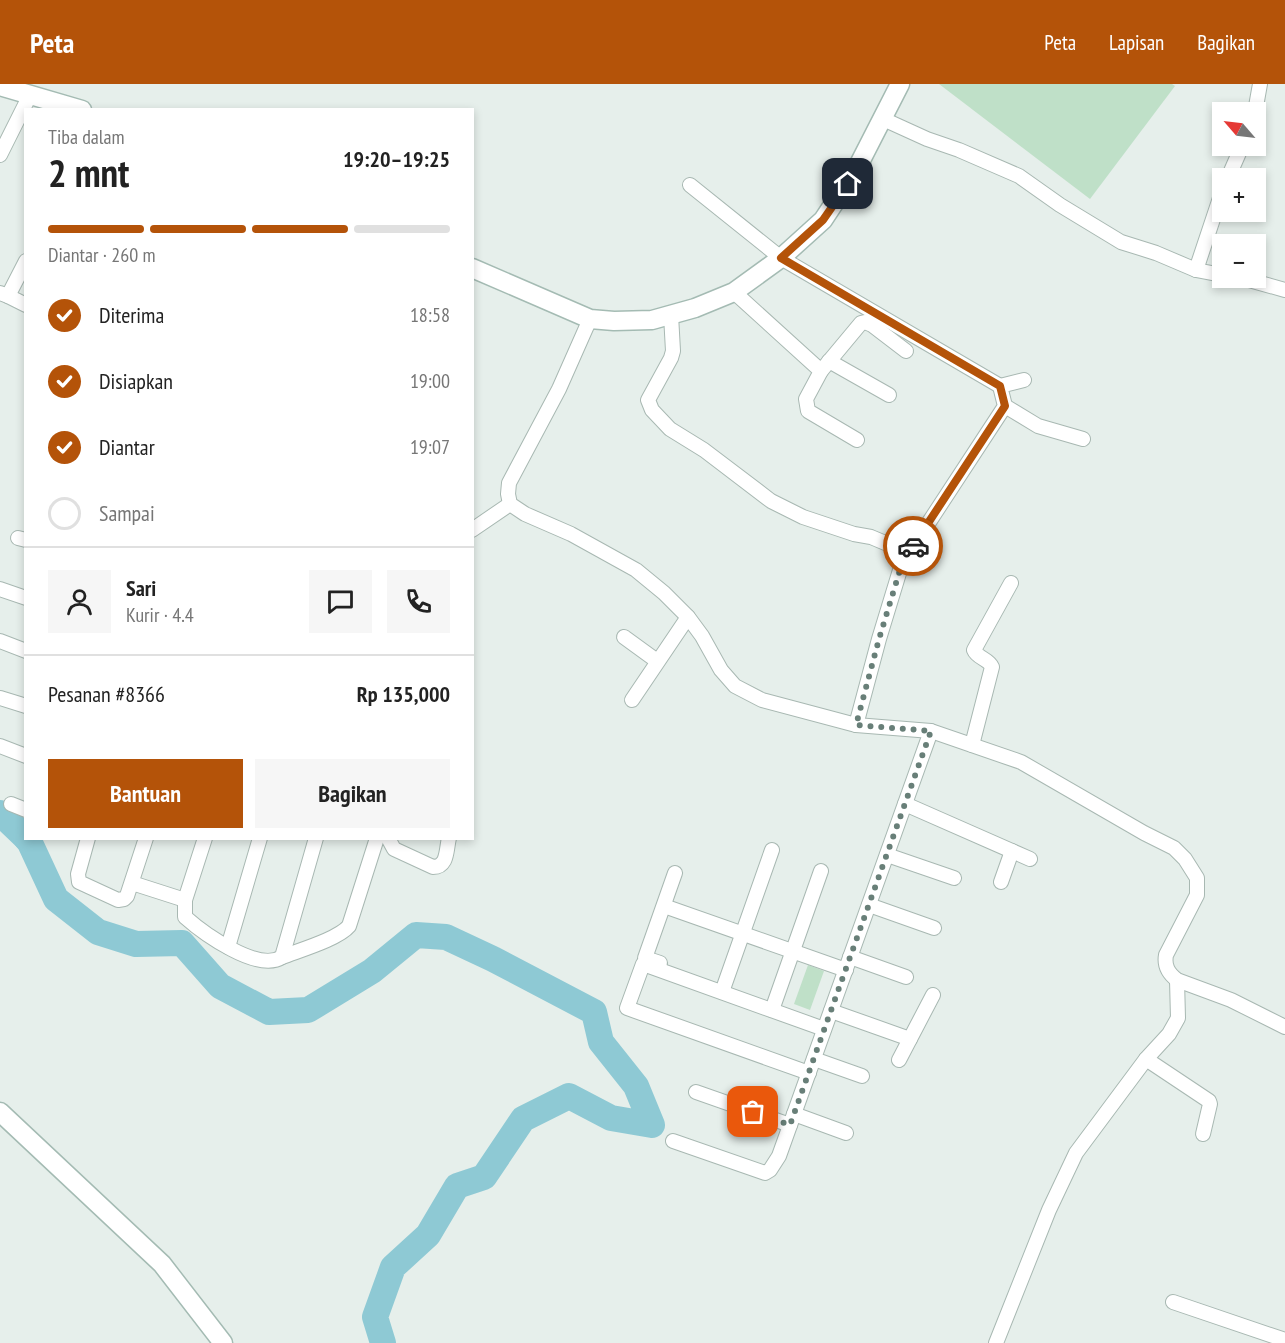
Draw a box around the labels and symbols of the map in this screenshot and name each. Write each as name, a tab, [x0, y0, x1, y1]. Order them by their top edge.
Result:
north arrow	[1212, 102, 1266, 156]
pin	[822, 158, 873, 209]
courier	[883, 516, 943, 576]
pin	[727, 1086, 778, 1137]

